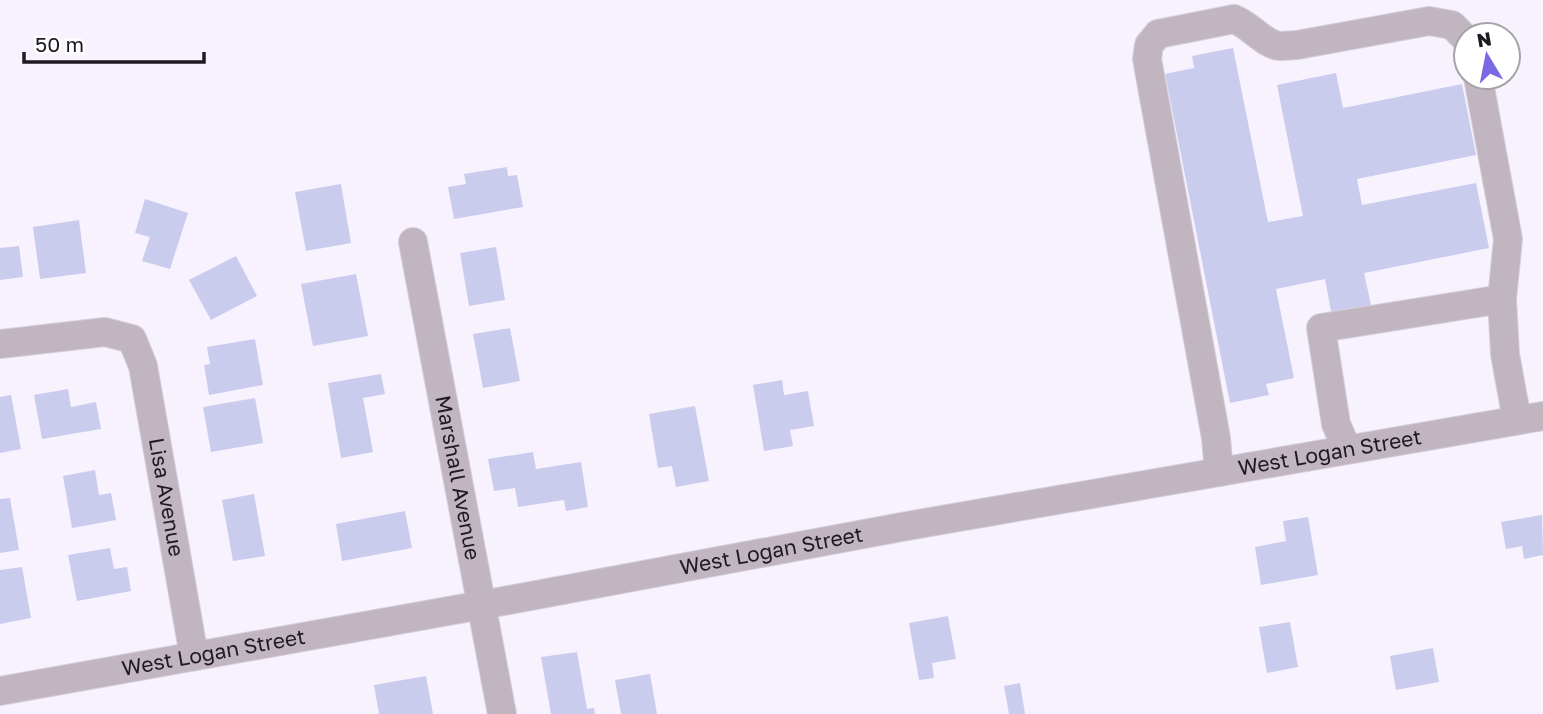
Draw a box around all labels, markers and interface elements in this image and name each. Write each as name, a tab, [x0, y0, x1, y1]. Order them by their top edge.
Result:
scale bar	[24, 21, 205, 65]
north arrow	[1452, 21, 1522, 91]
text: N	[1475, 26, 1493, 51]
text: 50 m	[35, 31, 84, 57]
street label: Marshall Avenue	[430, 393, 487, 562]
street label: West Logan Street	[1236, 423, 1423, 481]
street label: Lisa Avenue	[144, 436, 190, 558]
street label: West Logan Street	[678, 520, 865, 580]
street label: West Logan Street	[120, 623, 307, 681]

